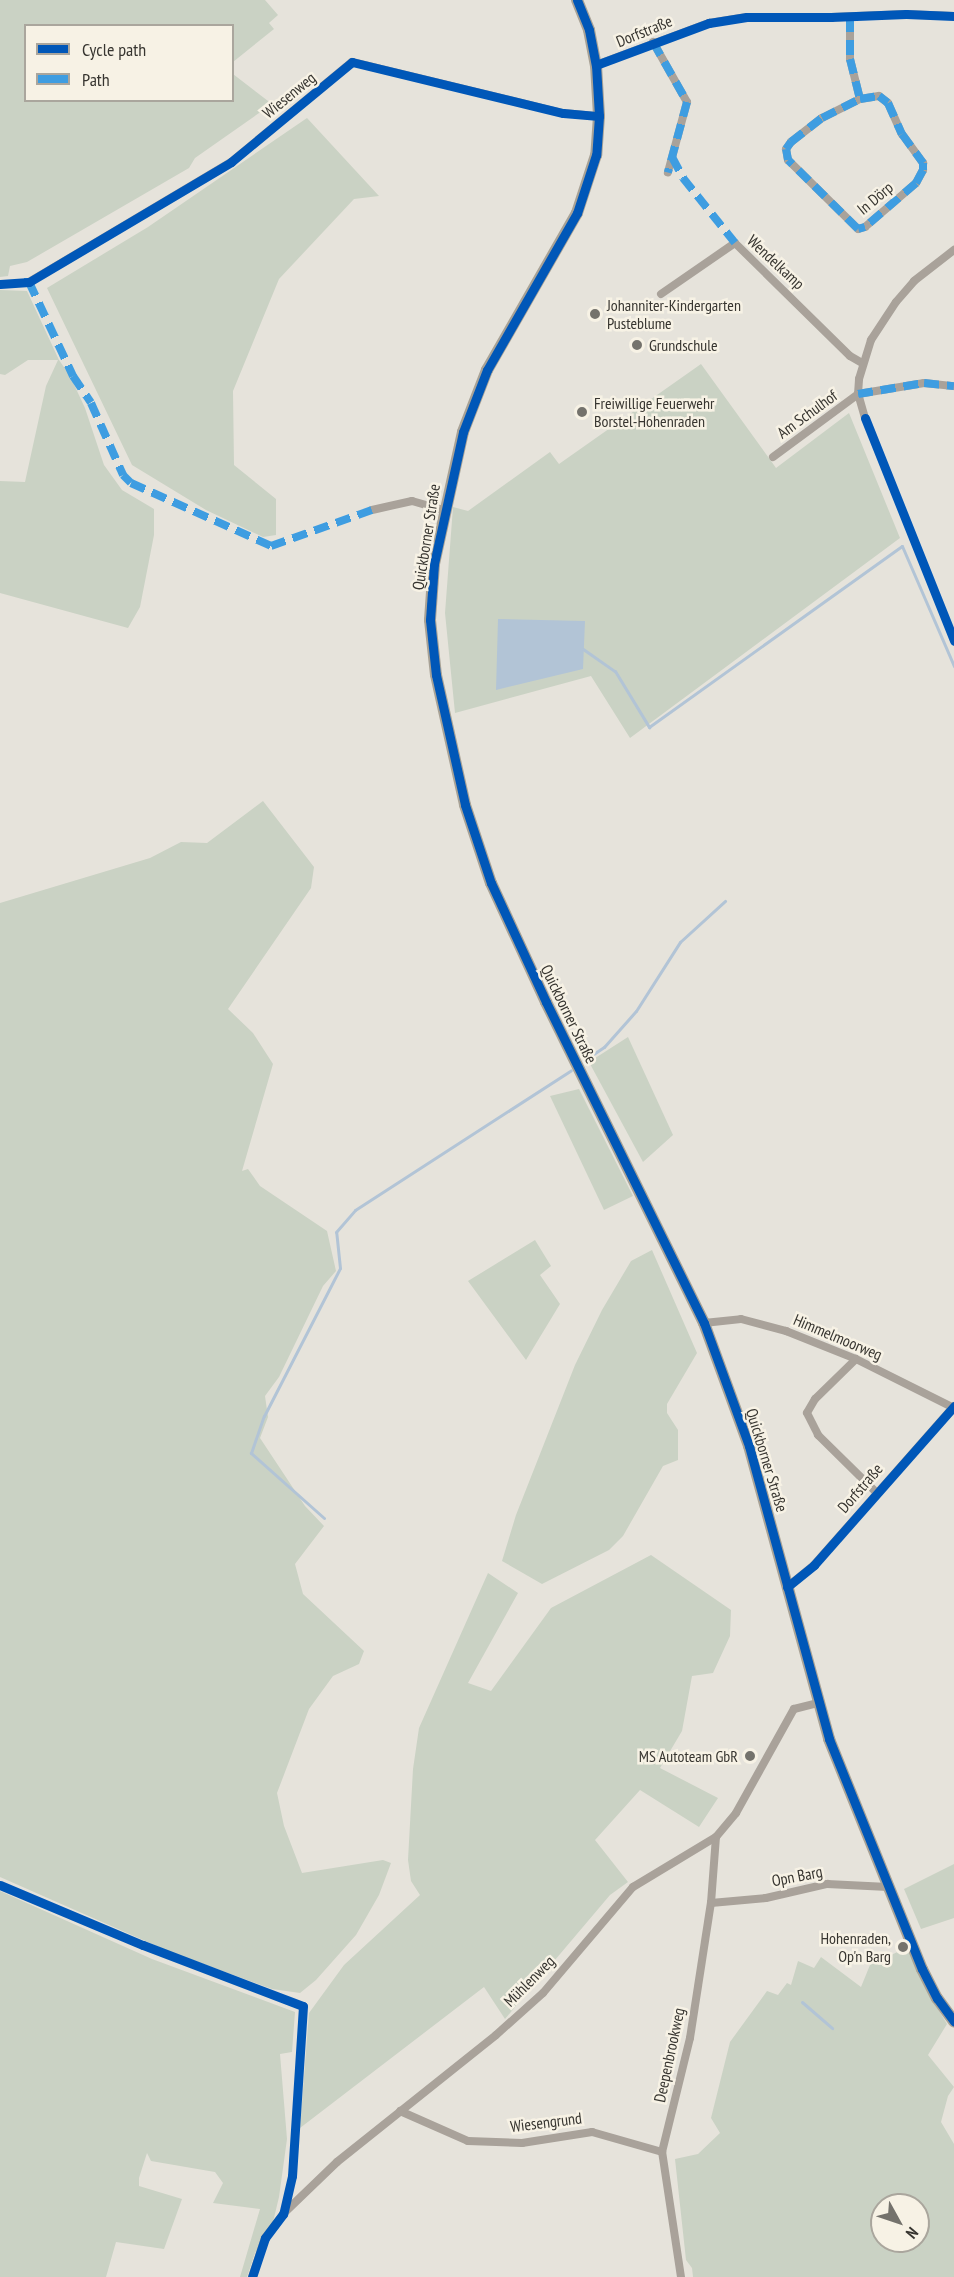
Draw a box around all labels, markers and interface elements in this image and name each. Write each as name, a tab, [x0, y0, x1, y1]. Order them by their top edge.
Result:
street label: Dorfstraße	[613, 11, 675, 51]
legend	[24, 24, 234, 102]
text: Cycle path	[82, 38, 146, 61]
text: Path	[82, 68, 110, 91]
street label: Wiesenweg	[259, 68, 319, 122]
street label: In Dörp	[853, 178, 897, 218]
street label: Wendelkamp	[743, 231, 809, 293]
place label: Johanniter-Kindergarten Pusteblume	[607, 295, 741, 333]
marker: Johanniter-Kindergarten Pusteblume	[588, 307, 602, 321]
place label: Grundschule	[649, 335, 718, 355]
marker: Grundschule	[630, 338, 644, 352]
street label: Am Schulhof	[773, 386, 841, 442]
place label: Freiwillige Feuerwehr Borstel-Hohenraden	[594, 393, 714, 431]
marker: Freiwillige Feuerwehr Borstel-Hohenraden	[575, 405, 589, 419]
street label: Quickborner Straße	[408, 483, 444, 591]
street label: Quickborner Straße	[537, 962, 601, 1066]
street label: Himmelmoorweg	[791, 1310, 885, 1364]
street label: Quickborner Straße	[742, 1406, 792, 1514]
street label: Dorfstraße	[833, 1460, 887, 1516]
place label: MS Autoteam GbR	[638, 1746, 738, 1766]
marker: MS Autoteam GbR	[743, 1749, 757, 1763]
street label: Opn Barg	[770, 1862, 824, 1890]
place label: Hohenraden, Op'n Barg	[821, 1928, 891, 1966]
marker: Hohenraden, Op'n Barg	[896, 1940, 910, 1954]
street label: Mühlenweg	[500, 1952, 558, 2010]
street label: Deepenbrookweg	[650, 2006, 688, 2104]
street label: Wiesengrund	[509, 2108, 583, 2136]
north arrow	[870, 2193, 930, 2253]
text: N	[902, 2224, 923, 2243]

